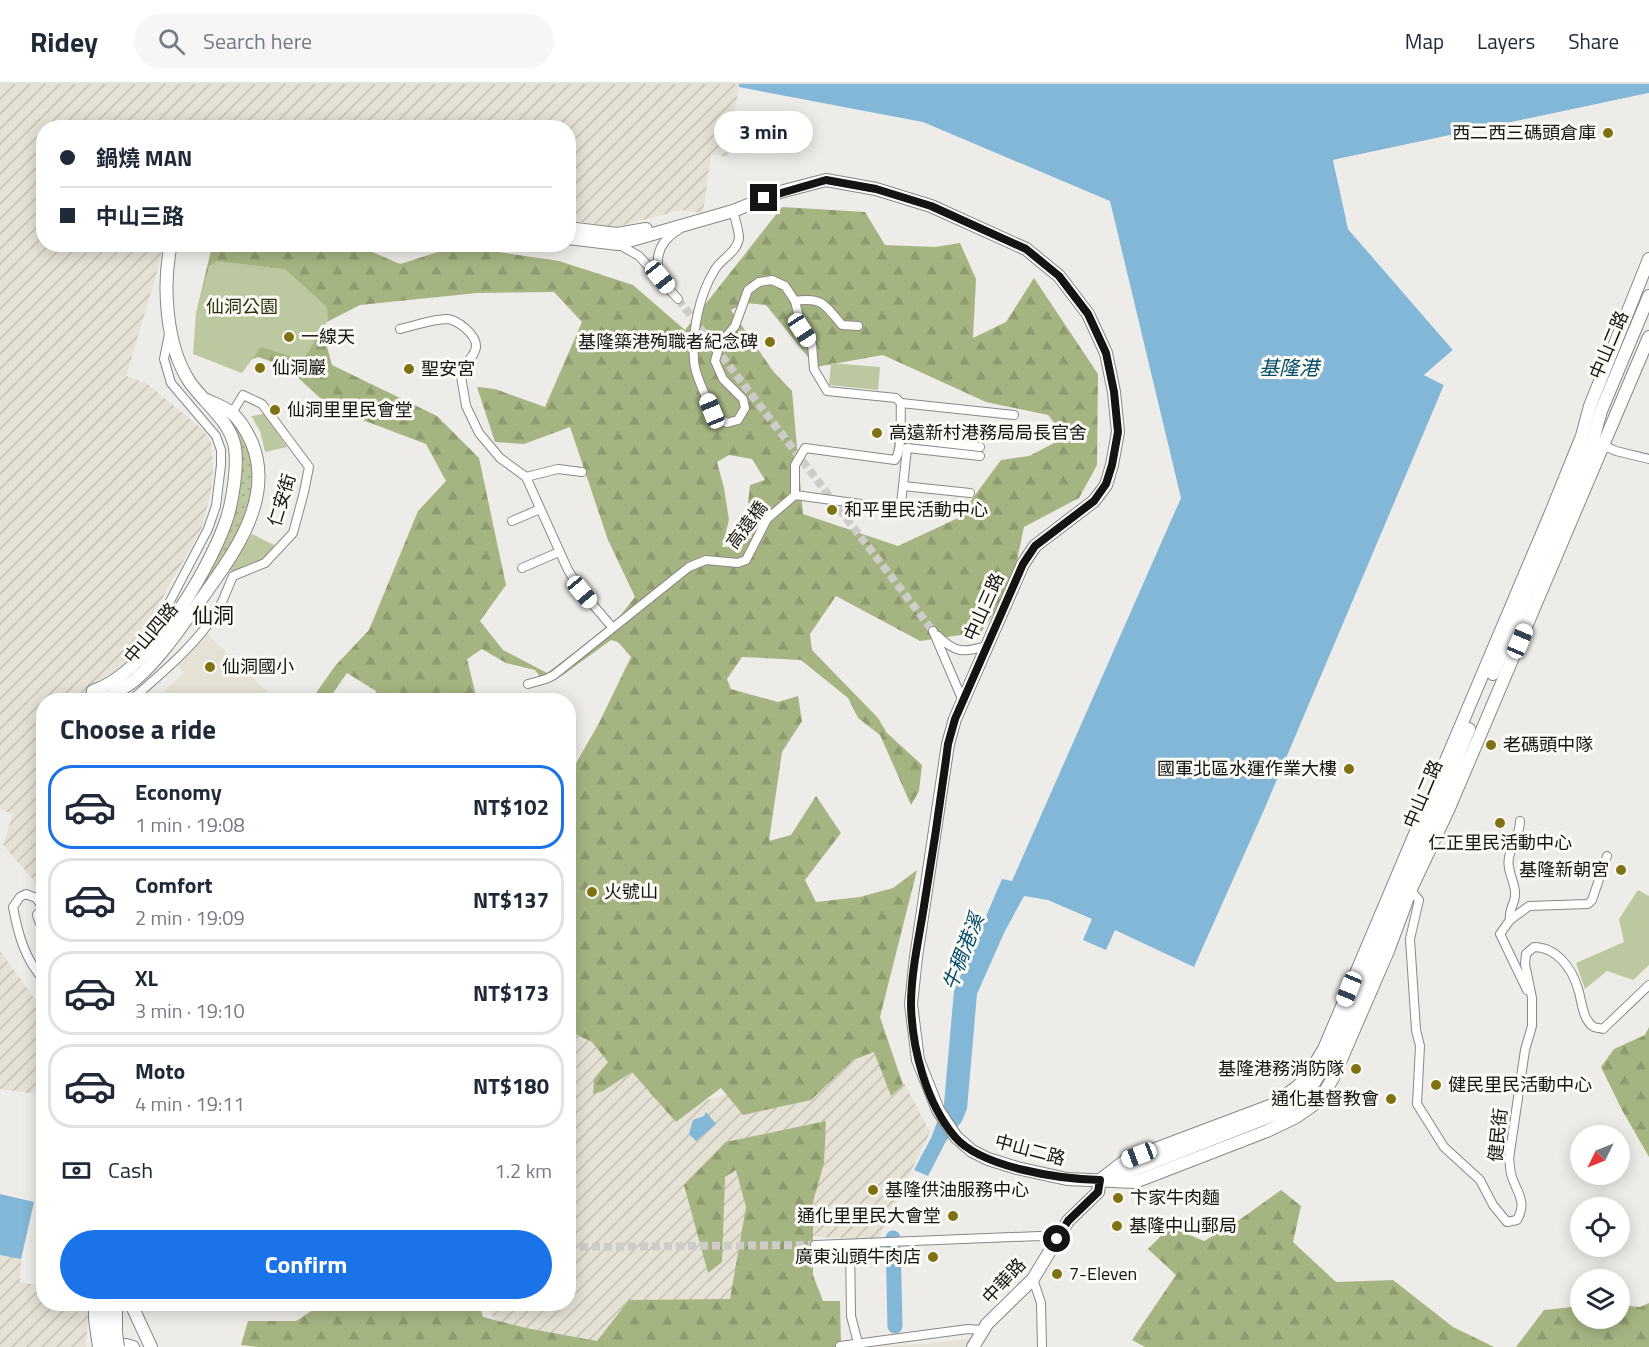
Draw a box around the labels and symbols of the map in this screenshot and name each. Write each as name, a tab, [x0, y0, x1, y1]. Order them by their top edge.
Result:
callout: 3 min	[714, 111, 813, 153]
place label: 西二西三碼頭倉庫	[1452, 119, 1596, 146]
marker: 西二西三碼頭倉庫	[1601, 126, 1615, 140]
route end	[750, 184, 777, 211]
car	[642, 257, 678, 297]
park label: 仙洞公園	[206, 293, 278, 320]
street label: 中山二路	[1582, 306, 1635, 383]
car	[785, 310, 819, 350]
place label: 一線天	[301, 323, 355, 350]
place label: 基隆築港殉職者紀念碑	[578, 328, 758, 355]
marker: 一線天	[282, 330, 296, 344]
marker: 基隆築港殉職者紀念碑	[763, 335, 777, 349]
water label: 基隆港	[1259, 352, 1322, 383]
place label: 仙洞巖	[272, 354, 326, 381]
place label: 聖安宮	[421, 355, 475, 382]
marker: 仙洞巖	[253, 361, 267, 375]
marker: 聖安宮	[402, 362, 416, 376]
car	[697, 391, 727, 431]
place label: 仙洞里里民會堂	[287, 396, 413, 423]
marker: 仙洞里里民會堂	[268, 403, 282, 417]
place label: 高遠新村港務局局長官舍	[889, 419, 1087, 446]
marker: 高遠新村港務局局長官舍	[870, 426, 884, 440]
street label: 仁安街	[261, 470, 302, 530]
street label: 高遠橋	[720, 495, 774, 554]
place label: 和平里民活動中心	[844, 496, 988, 523]
marker: 和平里民活動中心	[825, 503, 839, 517]
street label: 中山三路	[957, 568, 1011, 645]
car	[564, 572, 600, 612]
street label: 中山四路	[117, 596, 184, 669]
district label: 仙洞	[192, 599, 234, 631]
car	[1505, 621, 1535, 661]
place label: 仙洞國小	[222, 653, 294, 680]
marker: 仙洞國小	[203, 660, 217, 674]
place label: 老碼頭中隊	[1503, 731, 1593, 758]
marker: 老碼頭中隊	[1484, 738, 1498, 752]
place label: 國軍北區水運作業大樓	[1157, 755, 1337, 782]
street label: 中山二路	[1396, 755, 1449, 832]
marker: 國軍北區水運作業大樓	[1342, 762, 1356, 776]
marker: 仁正里民活動中心	[1493, 816, 1507, 830]
place label: 仁正里民活動中心	[1428, 829, 1572, 856]
place label: 基隆新朝宮	[1519, 856, 1609, 883]
marker: 基隆新朝宮	[1614, 863, 1628, 877]
place label: 火號山	[604, 878, 658, 905]
marker: 火號山	[585, 885, 599, 899]
water label: 牛稠港溪	[934, 906, 992, 995]
car	[1334, 969, 1364, 1009]
place label: 基隆港務消防隊	[1218, 1055, 1344, 1082]
marker: 基隆港務消防隊	[1349, 1062, 1363, 1076]
place label: 健民里民活動中心	[1448, 1071, 1592, 1098]
marker: 健民里民活動中心	[1429, 1078, 1443, 1092]
place label: 通化基督教會	[1271, 1085, 1379, 1112]
marker: 通化基督教會	[1384, 1092, 1398, 1106]
street label: 健民街	[1481, 1107, 1514, 1163]
north arrow	[1570, 1125, 1630, 1185]
street label: 中山二路	[992, 1127, 1068, 1172]
car	[1119, 1140, 1159, 1170]
place label: 基隆供油服務中心	[885, 1176, 1029, 1203]
marker: 基隆供油服務中心	[866, 1183, 880, 1197]
place label: 卞家牛肉麵	[1130, 1184, 1220, 1211]
marker: 卞家牛肉麵	[1111, 1191, 1125, 1205]
place label: 通化里里民大會堂	[797, 1202, 941, 1229]
marker: 通化里里民大會堂	[946, 1209, 960, 1223]
place label: 基隆中山郵局	[1129, 1212, 1237, 1239]
marker: 基隆中山郵局	[1110, 1219, 1124, 1233]
route start	[1043, 1225, 1070, 1252]
place label: 廣東汕頭牛肉店	[795, 1243, 921, 1270]
marker: 廣東汕頭牛肉店	[926, 1250, 940, 1264]
street label: 中華路	[975, 1252, 1032, 1310]
place label: 7-Eleven	[1069, 1260, 1137, 1287]
marker: 7-Eleven	[1050, 1267, 1064, 1281]

